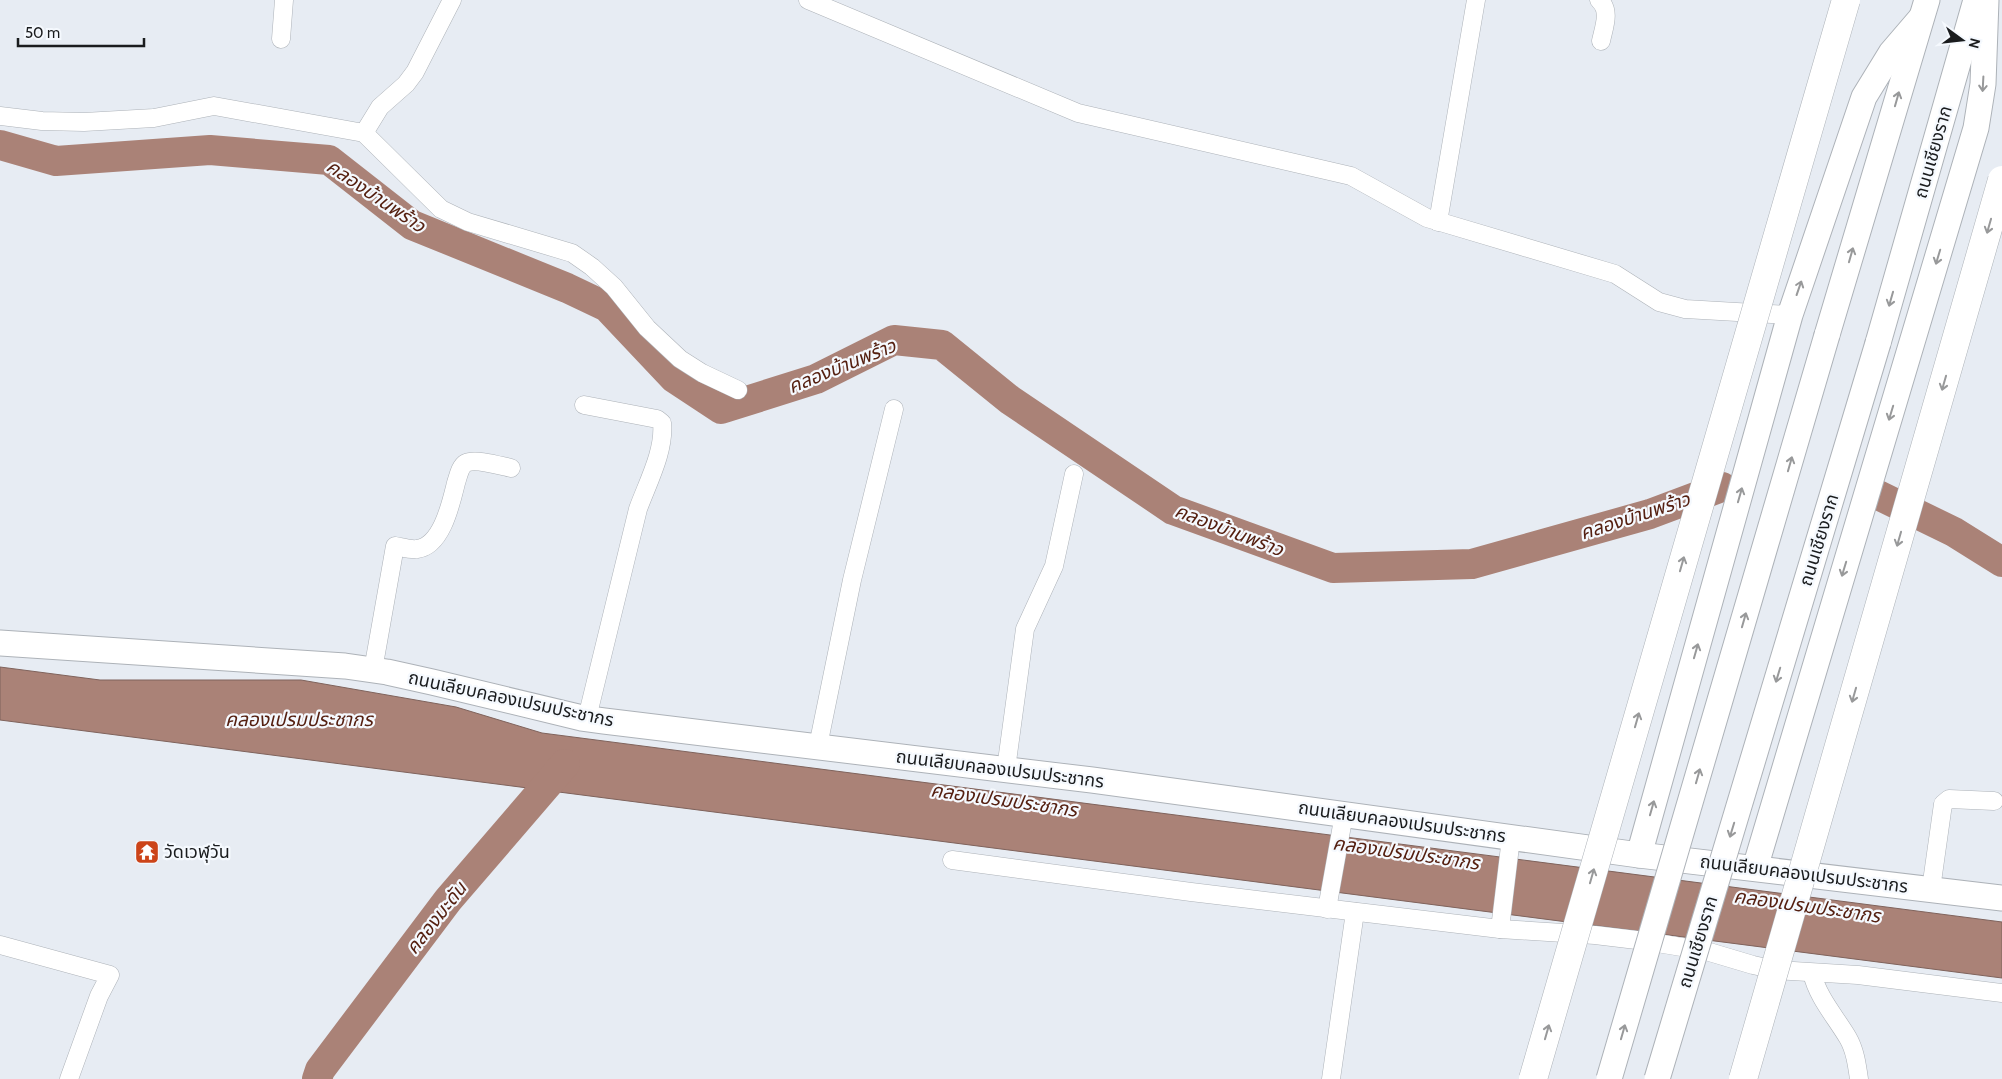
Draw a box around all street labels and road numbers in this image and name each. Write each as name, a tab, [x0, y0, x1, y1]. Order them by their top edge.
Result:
street label: ถนนเชียงราก	[1909, 103, 1957, 201]
street label: ถนนเชียงราก	[1795, 491, 1843, 589]
street label: ถนนเลียบคลองเปรมประชากร	[406, 666, 616, 732]
street label: ถนนเลียบคลองเปรมประชากร	[895, 745, 1106, 793]
street label: ถนนเลียบคลองเปรมประชากร	[1297, 797, 1508, 848]
street label: ถนนเลียบคลองเปรมประชากร	[1699, 850, 1910, 898]
street label: ถนนเชียงราก	[1674, 893, 1722, 991]

